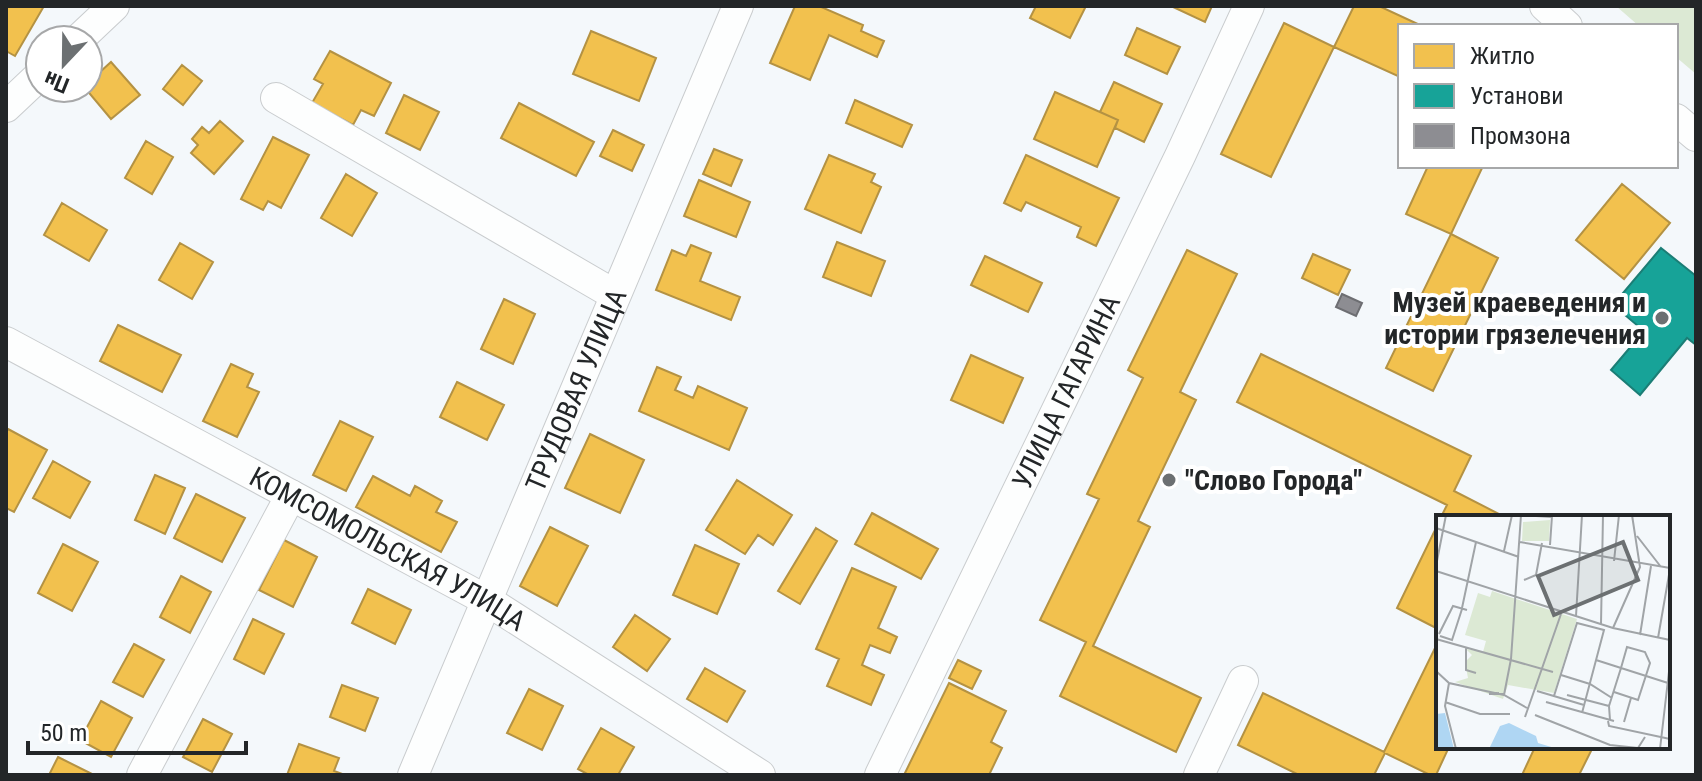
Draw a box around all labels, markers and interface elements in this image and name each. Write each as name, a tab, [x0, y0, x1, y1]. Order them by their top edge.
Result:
north arrow	[24, 24, 104, 104]
legend	[1398, 24, 1678, 168]
text: Житло	[1470, 42, 1535, 70]
text: Пн	[41, 66, 73, 98]
text: Установи	[1470, 82, 1564, 110]
text: Промзона	[1470, 122, 1571, 150]
street label: ТРУДОВАЯ УЛИЦА	[519, 284, 634, 496]
place label: Музей краеведения и истории грязелечения	[1384, 286, 1646, 351]
street label: УЛИЦА ГАГАРИНА	[1005, 290, 1127, 494]
marker: Музей краеведения и истории грязелечения	[1653, 309, 1671, 327]
street label: КОМСОМОЛЬСКАЯ УЛИЦА	[244, 460, 532, 638]
place label: "Слово Города"	[1185, 464, 1362, 497]
marker: "Слово Города"	[1160, 471, 1178, 489]
inset map	[1436, 515, 1670, 749]
scale bar	[28, 705, 246, 755]
text: 50 m	[40, 719, 87, 747]

